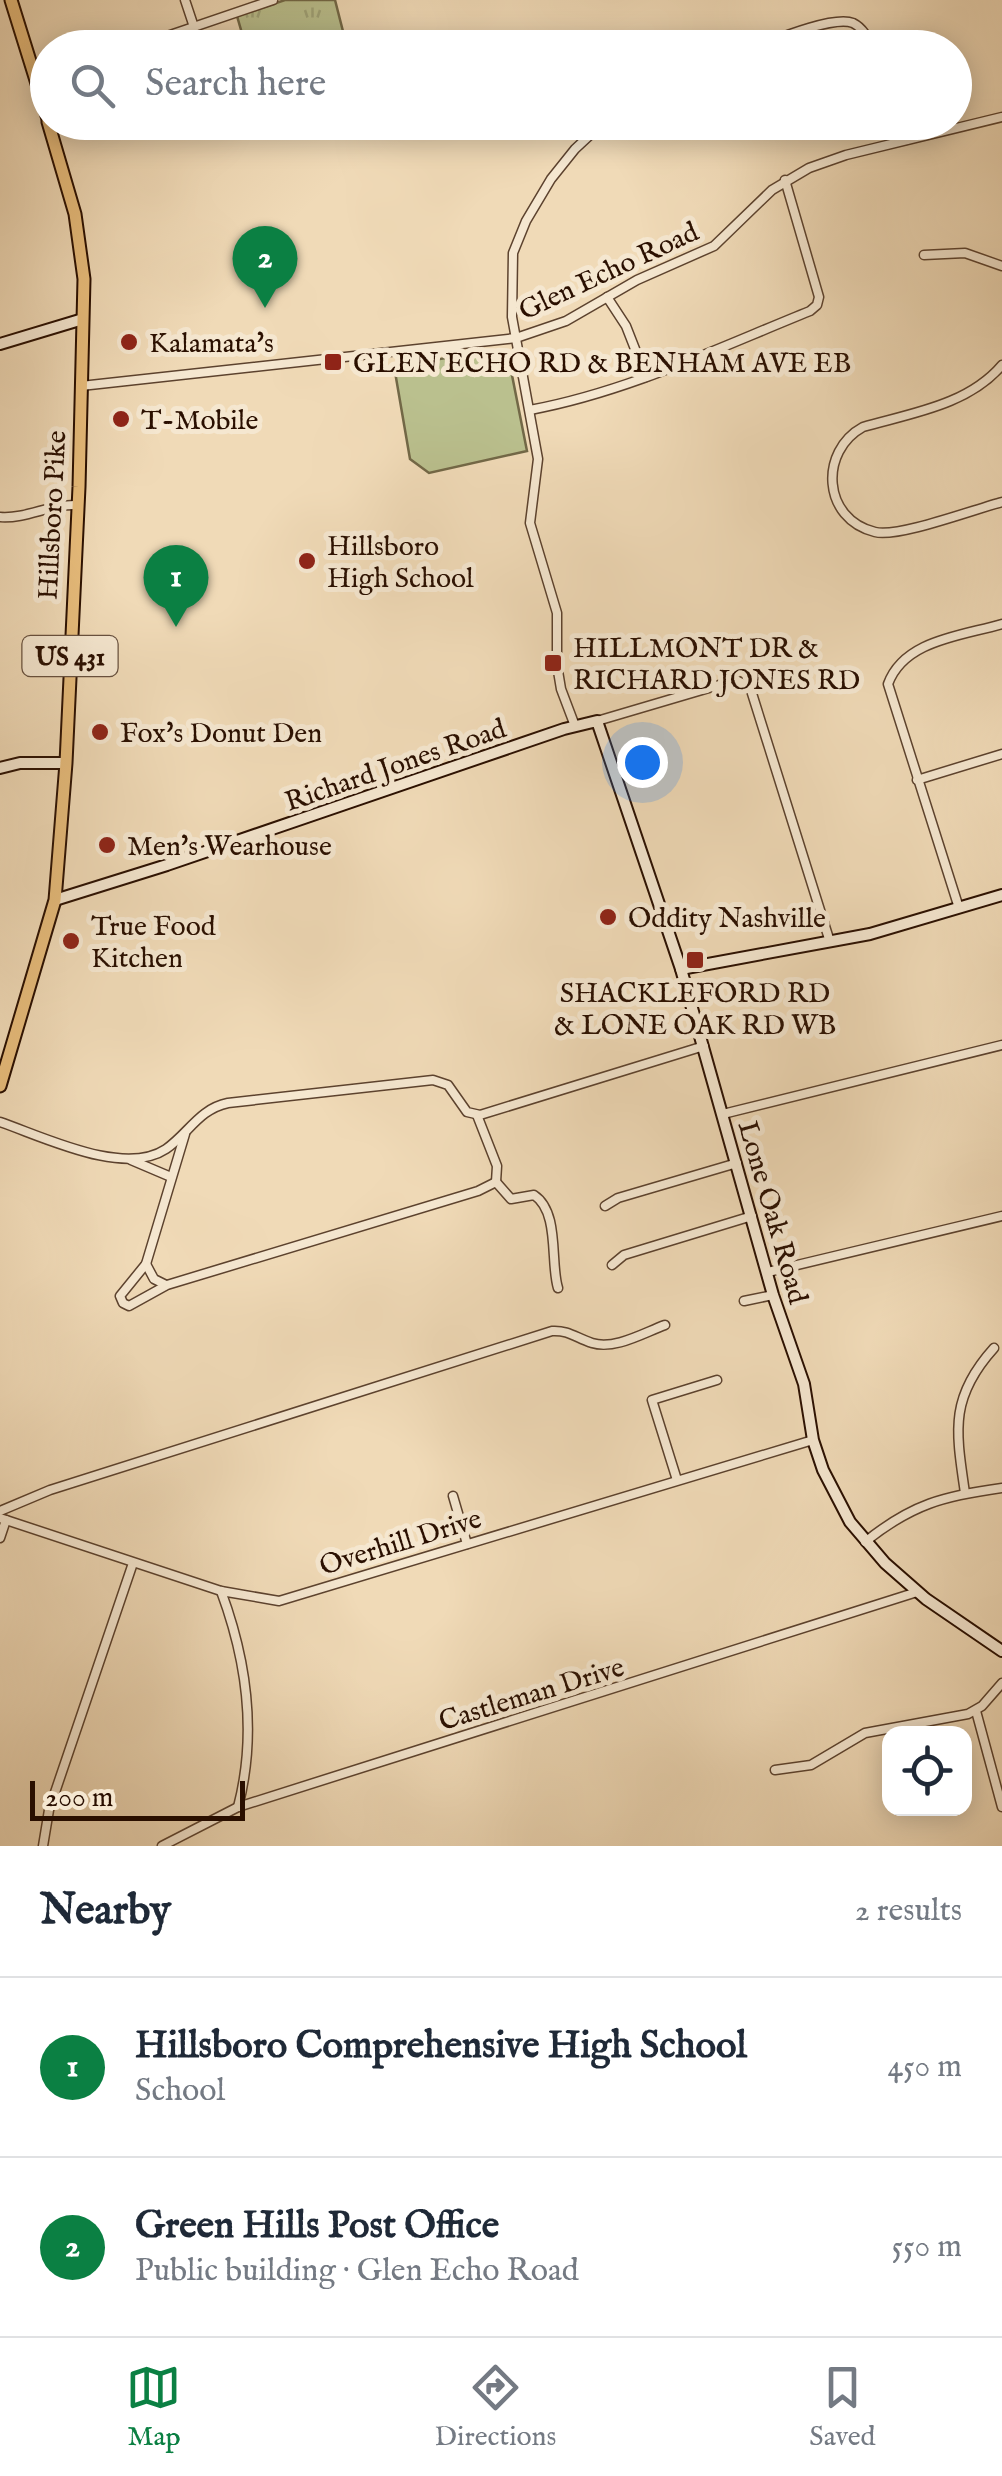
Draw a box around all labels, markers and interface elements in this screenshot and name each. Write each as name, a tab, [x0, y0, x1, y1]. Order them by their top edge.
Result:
search box	[30, 30, 972, 140]
icon: search	[65, 58, 120, 113]
text: Search here	[145, 61, 326, 109]
street label: Glen Echo Road	[514, 215, 705, 329]
pin: 2	[232, 226, 298, 308]
place label: Kalamata's	[149, 327, 274, 362]
marker: Kalamata's	[118, 331, 140, 353]
place label: GLEN ECHO RD & BENHAM AVE EB	[353, 347, 851, 382]
marker: GLEN ECHO RD & BENHAM AVE EB	[322, 351, 344, 373]
place label: T-Mobile	[141, 404, 258, 439]
marker: T-Mobile	[110, 408, 132, 430]
street label: Hillsboro Pike	[32, 429, 75, 601]
place label: Hillsboro High School	[327, 530, 474, 597]
pin: 1	[144, 544, 208, 627]
marker: Hillsboro High School	[296, 550, 318, 572]
place label: HILLMONT DR & RICHARD JONES RD	[573, 632, 860, 699]
road number: US 431	[22, 636, 118, 676]
marker: HILLMONT DR & RICHARD JONES RD	[542, 652, 564, 674]
street label: Richard Jones Road	[281, 712, 511, 821]
place label: Fox's Donut Den	[120, 717, 322, 752]
marker: Fox's Donut Den	[89, 721, 111, 743]
your location	[617, 737, 668, 788]
place label: Men's Wearhouse	[127, 830, 332, 865]
marker: Men's Wearhouse	[96, 834, 118, 856]
place label: Oddity Nashville	[628, 902, 826, 937]
marker: Oddity Nashville	[597, 906, 619, 928]
place label: True Food Kitchen	[91, 910, 216, 977]
marker: True Food Kitchen	[60, 930, 82, 952]
marker: SHACKLEFORD RD & LONE OAK RD WB	[684, 949, 706, 971]
place label: SHACKLEFORD RD & LONE OAK RD WB	[554, 977, 836, 1044]
street label: Lone Oak Road	[729, 1117, 814, 1308]
street label: Overhill Drive	[315, 1502, 486, 1585]
street label: Castleman Drive	[435, 1651, 629, 1740]
map controls	[882, 1726, 972, 1816]
button: locate	[882, 1726, 972, 1816]
scale bar	[30, 1776, 245, 1820]
text: 200 m	[45, 1781, 113, 1816]
text: Nearby	[40, 1885, 171, 1938]
text: 2 results	[855, 1891, 962, 1932]
text: Hillsboro Comprehensive High School	[135, 2023, 747, 2071]
text: 1	[67, 2047, 78, 2088]
text: 450 m	[888, 2047, 962, 2088]
text: School	[135, 2071, 225, 2112]
text: Green Hills Post Office	[135, 2203, 499, 2251]
text: 2	[65, 2227, 80, 2268]
text: 550 m	[892, 2227, 962, 2268]
text: Public building · Glen Echo Road	[135, 2251, 579, 2292]
tab: Map	[126, 2360, 181, 2455]
tab: Directions	[434, 2360, 556, 2455]
tab: Saved	[809, 2360, 876, 2455]

